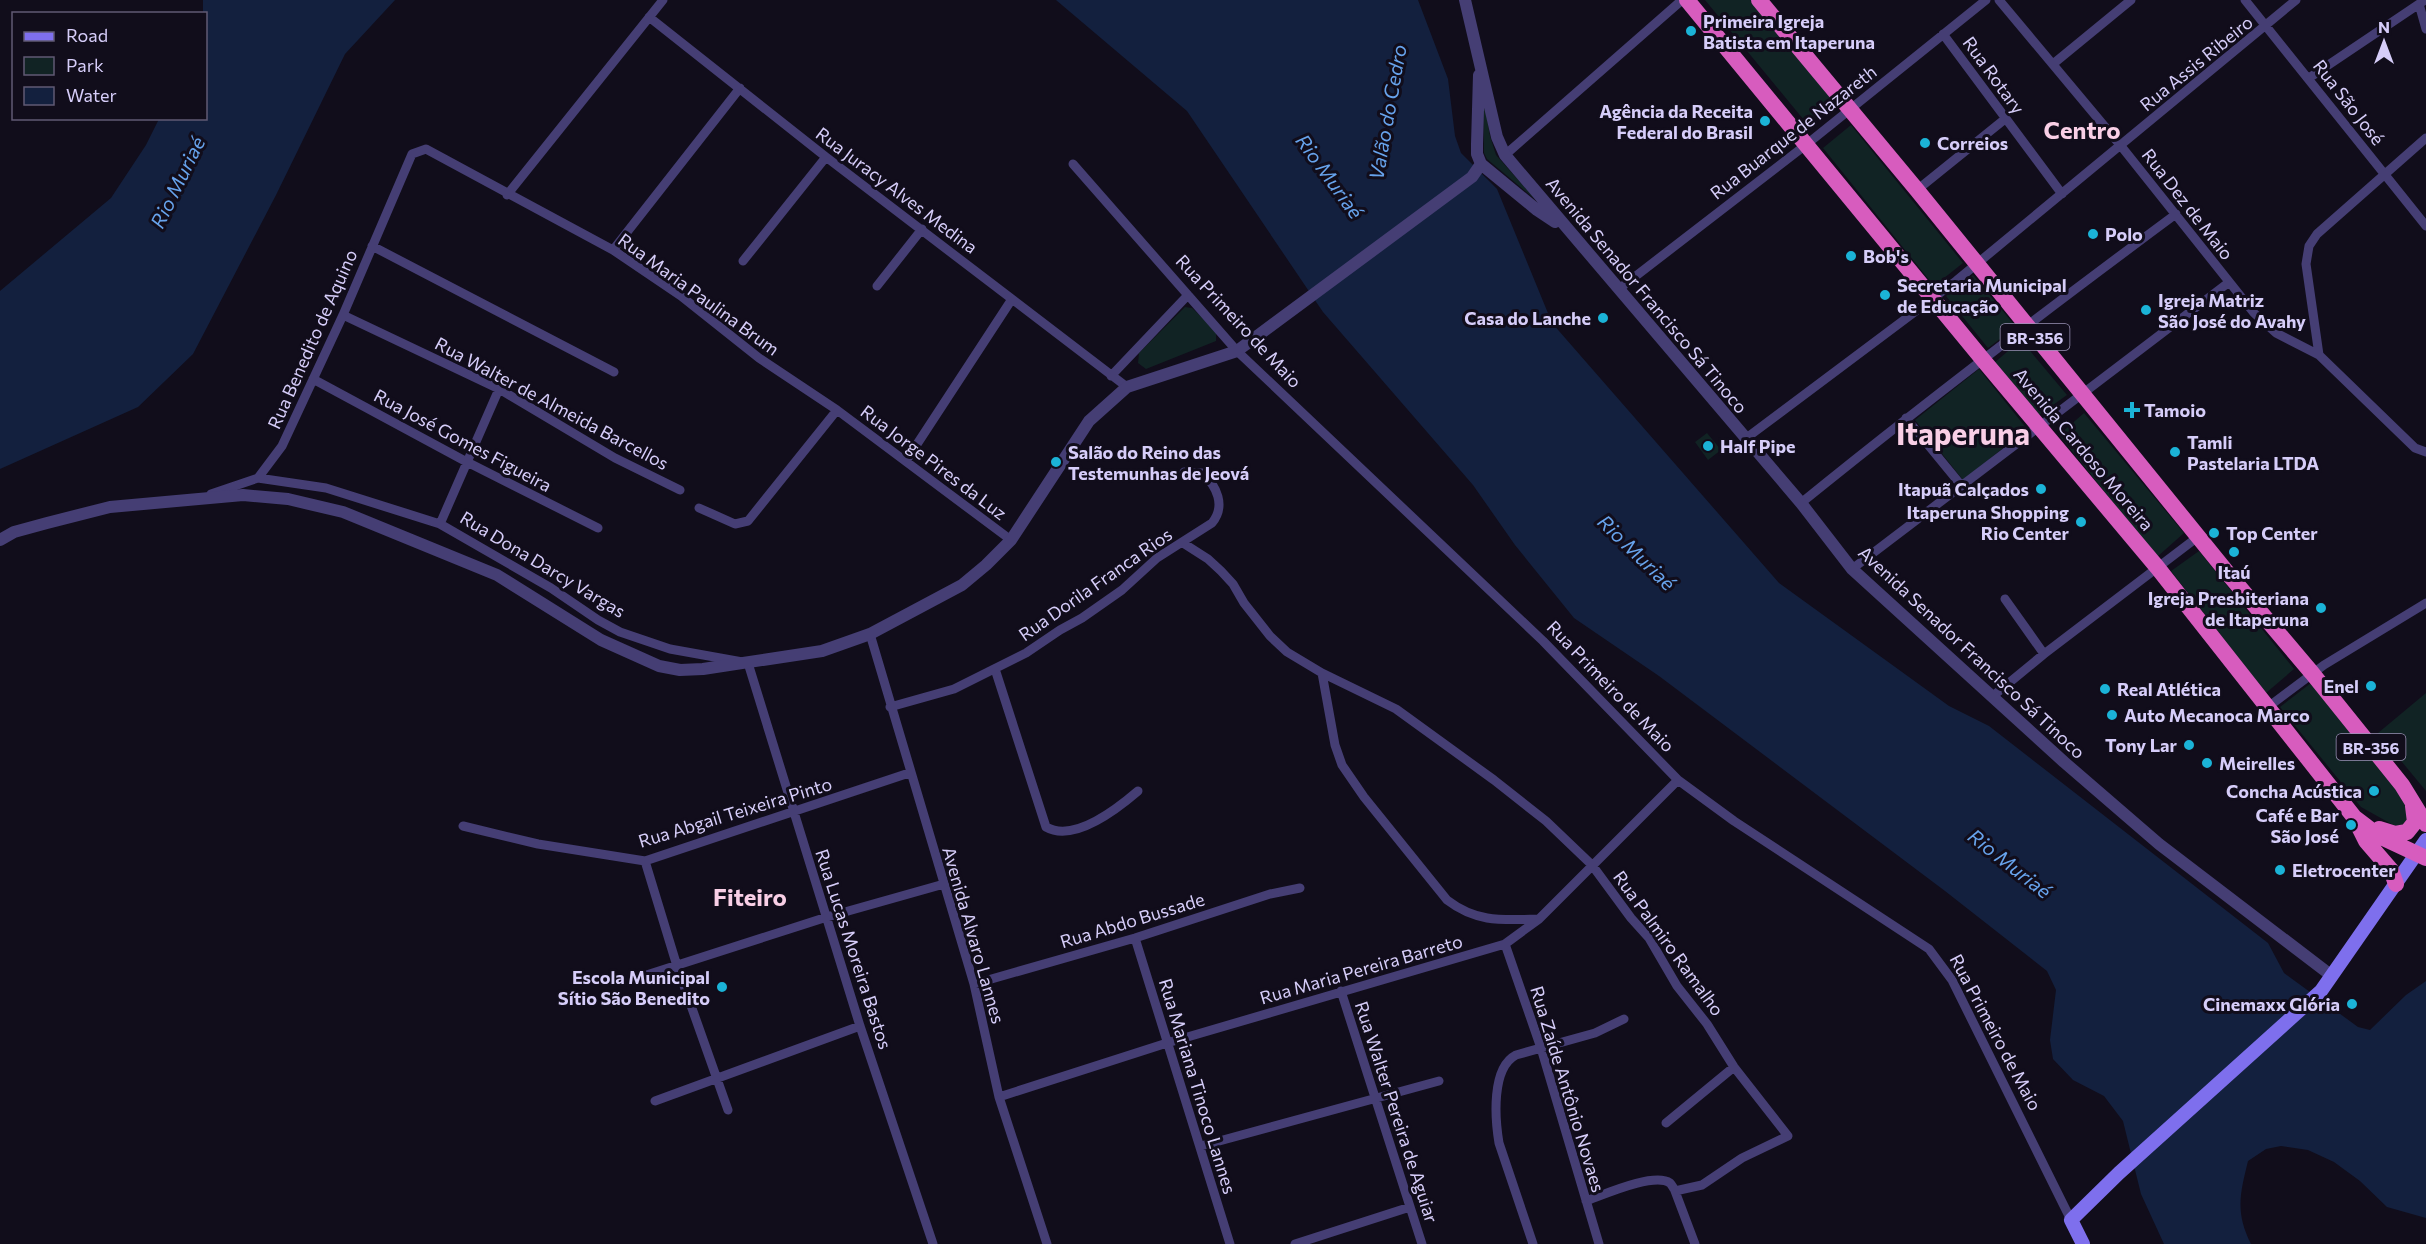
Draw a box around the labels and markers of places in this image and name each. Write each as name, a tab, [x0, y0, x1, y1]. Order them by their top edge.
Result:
place label: Primeira Igreja Batista em Itaperuna	[1703, 10, 1875, 53]
marker: Primeira Igreja Batista em Itaperuna	[1684, 24, 1698, 38]
place label: Agência da Receita Federal do Brasil	[1599, 100, 1753, 143]
marker: Agência da Receita Federal do Brasil	[1758, 114, 1772, 128]
place label: Correios	[1937, 132, 2008, 154]
marker: Correios	[1918, 136, 1932, 150]
place label: Polo	[2105, 223, 2143, 245]
marker: Polo	[2086, 227, 2100, 241]
place label: Bob's	[1863, 245, 1909, 267]
marker: Bob's	[1844, 249, 1858, 263]
place label: Secretaria Municipal de Educação	[1897, 274, 2067, 317]
marker: Secretaria Municipal de Educação	[1878, 288, 1892, 302]
place label: Igreja Matriz São José do Avahy	[2158, 289, 2306, 332]
marker: Igreja Matriz São José do Avahy	[2139, 303, 2153, 317]
place label: Casa do Lanche	[1464, 307, 1591, 329]
marker: Casa do Lanche	[1596, 311, 1610, 325]
place label: Tamoio	[2144, 399, 2206, 421]
marker: Tamoio	[2125, 403, 2139, 417]
place label: Tamli Pastelaria LTDA	[2187, 431, 2319, 474]
place label: Half Pipe	[1720, 435, 1796, 457]
marker: Half Pipe	[1701, 439, 1715, 453]
place label: Salão do Reino das Testemunhas de Jeová	[1068, 441, 1249, 484]
marker: Tamli Pastelaria LTDA	[2168, 445, 2182, 459]
marker: Salão do Reino das Testemunhas de Jeová	[1049, 455, 1063, 469]
place label: Itapuã Calçados	[1898, 478, 2029, 500]
marker: Itapuã Calçados	[2034, 482, 2048, 496]
place label: Itaperuna Shopping Rio Center	[1906, 501, 2070, 544]
marker: Itaperuna Shopping Rio Center	[2074, 515, 2088, 529]
place label: Top Center	[2226, 522, 2318, 544]
marker: Top Center	[2207, 526, 2221, 540]
marker: Itaú	[2227, 545, 2241, 559]
place label: Itaú	[2217, 561, 2251, 583]
place label: Igreja Presbiteriana de Itaperuna	[2148, 587, 2309, 630]
marker: Igreja Presbiteriana de Itaperuna	[2314, 601, 2328, 615]
place label: Enel	[2323, 675, 2359, 697]
place label: Real Atlética	[2117, 678, 2221, 700]
marker: Enel	[2364, 679, 2378, 693]
marker: Real Atlética	[2098, 682, 2112, 696]
place label: Auto Mecanoca Marco	[2124, 704, 2310, 726]
marker: Auto Mecanoca Marco	[2105, 708, 2119, 722]
place label: Tony Lar	[2105, 734, 2178, 756]
marker: Tony Lar	[2182, 738, 2196, 752]
place label: Meirelles	[2219, 752, 2295, 774]
marker: Meirelles	[2200, 756, 2214, 770]
place label: Concha Acústica	[2226, 780, 2362, 802]
marker: Concha Acústica	[2367, 784, 2381, 798]
place label: Café e Bar São José	[2255, 804, 2340, 847]
marker: Café e Bar São José	[2344, 818, 2358, 832]
place label: Eletrocenter	[2292, 859, 2396, 881]
marker: Eletrocenter	[2273, 863, 2287, 877]
place label: Escola Municipal Sítio São Benedito	[558, 966, 710, 1009]
marker: Escola Municipal Sítio São Benedito	[715, 980, 729, 994]
place label: Cinemaxx Glória	[2203, 993, 2340, 1015]
marker: Cinemaxx Glória	[2345, 997, 2359, 1011]

